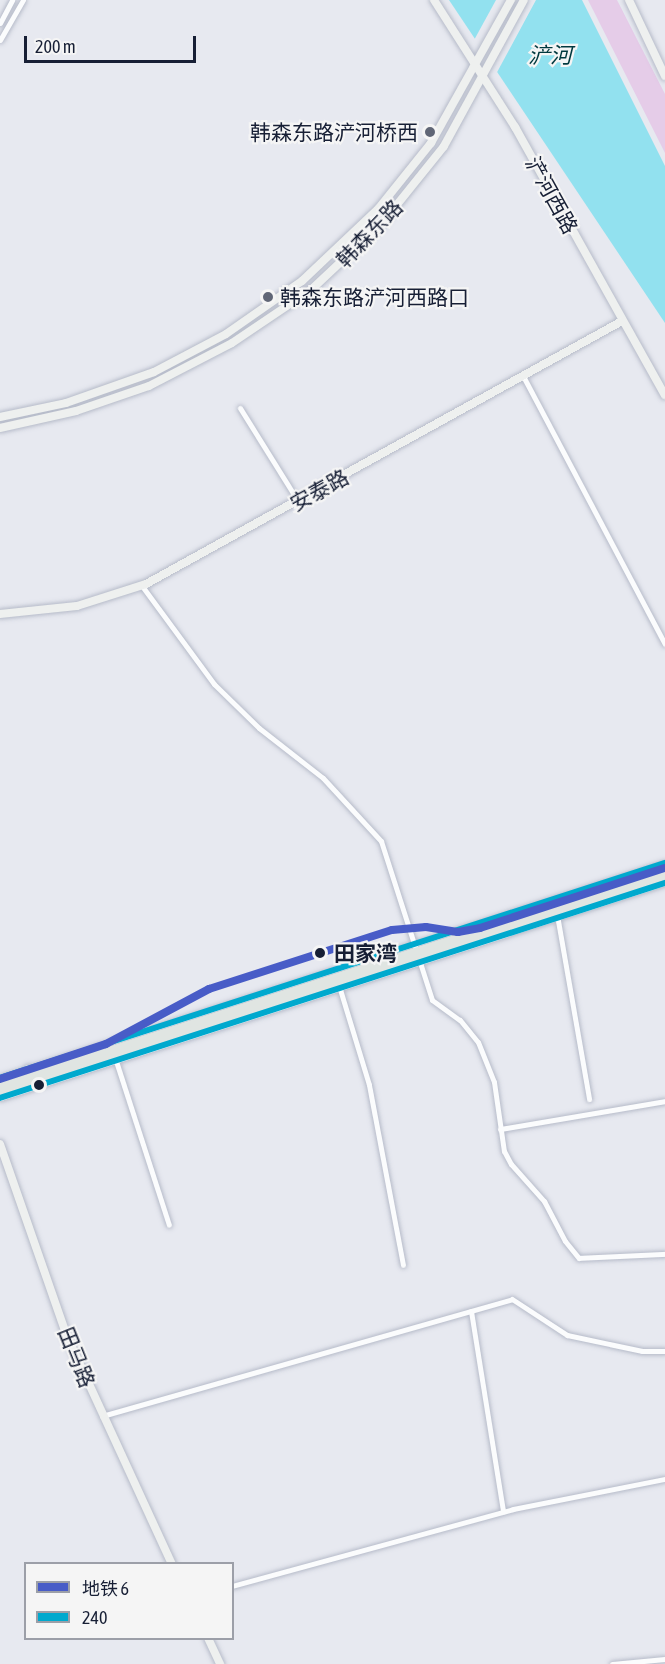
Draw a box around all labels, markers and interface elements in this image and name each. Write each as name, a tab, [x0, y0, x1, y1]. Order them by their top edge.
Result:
scale bar	[27, 24, 200, 62]
text: 200 m	[35, 36, 76, 57]
water label: 浐河	[528, 43, 572, 69]
place label: 韩森东路浐河桥西	[250, 119, 418, 145]
marker: 韩森东路浐河桥西	[423, 125, 437, 139]
street label: 浐河西路	[521, 152, 583, 238]
street label: 韩森东路	[331, 194, 407, 272]
place label: 韩森东路浐河西路口	[280, 284, 469, 310]
marker: 韩森东路浐河西路口	[261, 290, 275, 304]
street label: 安泰路	[285, 464, 353, 516]
place label: 田家湾	[334, 940, 397, 966]
marker: 田家湾	[311, 944, 329, 962]
unlabelled marker	[33, 1079, 45, 1091]
street label: 田马路	[54, 1323, 100, 1391]
legend	[24, 1562, 234, 1640]
text: 地铁 6	[82, 1578, 129, 1599]
text: 240	[82, 1607, 107, 1628]

